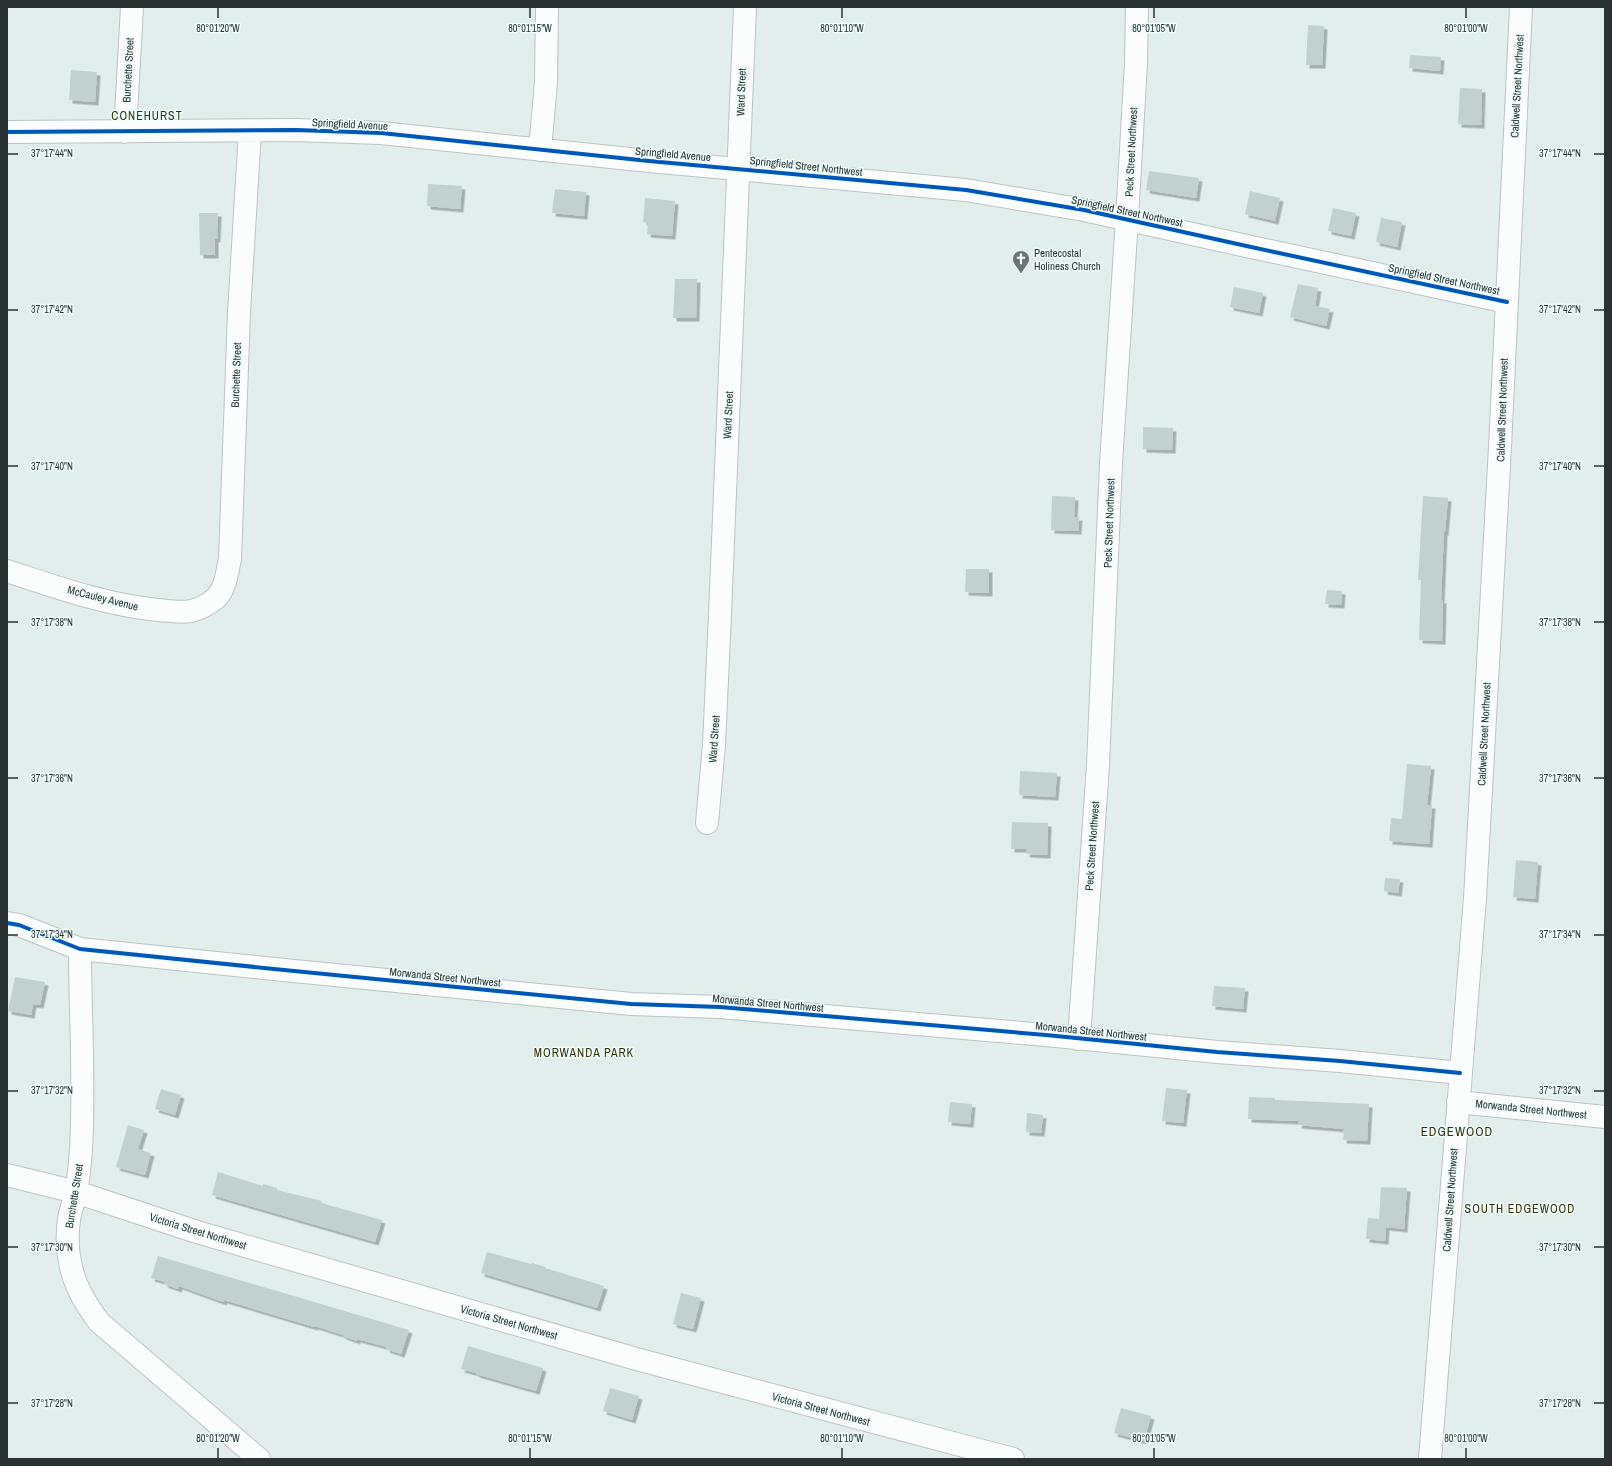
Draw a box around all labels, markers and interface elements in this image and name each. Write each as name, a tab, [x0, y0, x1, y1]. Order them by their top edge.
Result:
text: 80°01'20"W	[196, 22, 240, 35]
text: 80°01'15"W	[508, 22, 552, 35]
text: 80°01'10"W	[820, 22, 864, 35]
text: 80°01'05"W	[1132, 22, 1176, 35]
text: 80°01'00"W	[1444, 22, 1488, 35]
street label: Caldwell Street Northwest	[1507, 33, 1527, 138]
street label: Burchette Street	[119, 37, 137, 103]
street label: Ward Street	[733, 67, 749, 116]
street label: Peck Street Northwest	[1122, 106, 1140, 197]
district label: CONEHURST	[111, 108, 183, 124]
street label: Springfield Avenue	[312, 115, 388, 133]
street label: Springfield Avenue	[634, 144, 712, 164]
text: 37°17'44"N	[31, 147, 73, 160]
text: 37°17'44"N	[1539, 147, 1581, 160]
street label: Springfield Street Northwest	[749, 153, 864, 179]
street label: Springfield Street Northwest	[1070, 192, 1184, 230]
place label: Pentecostal Holiness Church	[1034, 246, 1101, 273]
church icon: Pentecostal Holiness Church	[1011, 249, 1031, 274]
street label: Springfield Street Northwest	[1387, 260, 1501, 298]
text: 37°17'42"N	[31, 303, 73, 316]
text: 37°17'42"N	[1539, 303, 1581, 316]
street label: Burchette Street	[228, 342, 244, 408]
street label: Caldwell Street Northwest	[1493, 357, 1511, 462]
street label: Ward Street	[720, 390, 736, 439]
text: 37°17'40"N	[31, 460, 73, 473]
text: 37°17'40"N	[1539, 460, 1581, 473]
street label: Peck Street Northwest	[1100, 477, 1118, 568]
street label: McCauley Avenue	[66, 582, 140, 614]
text: 37°17'38"N	[31, 616, 73, 629]
text: 37°17'38"N	[1539, 616, 1581, 629]
street label: Caldwell Street Northwest	[1474, 681, 1494, 786]
street label: Ward Street	[705, 714, 723, 763]
text: 37°17'36"N	[31, 772, 73, 785]
text: 37°17'36"N	[1539, 772, 1581, 785]
street label: Peck Street Northwest	[1082, 800, 1102, 891]
text: 37°17'34"N	[31, 928, 73, 941]
text: 37°17'34"N	[1539, 928, 1581, 941]
street label: Morwanda Street Northwest	[389, 964, 502, 990]
street label: Morwanda Street Northwest	[712, 991, 825, 1015]
street label: Morwanda Street Northwest	[1035, 1018, 1148, 1044]
district label: MORWANDA PARK	[534, 1045, 634, 1061]
text: 37°17'32"N	[31, 1084, 73, 1097]
text: 37°17'32"N	[1539, 1084, 1581, 1097]
street label: Morwanda Street Northwest	[1475, 1096, 1588, 1122]
district label: EDGEWOOD	[1421, 1123, 1493, 1140]
street label: Caldwell Street Northwest	[1439, 1147, 1461, 1252]
street label: Burchette Street	[62, 1162, 86, 1229]
district label: SOUTH EDGEWOOD	[1465, 1201, 1575, 1217]
street label: Victoria Street Northwest	[148, 1210, 249, 1253]
text: 37°17'30"N	[31, 1241, 73, 1254]
text: 37°17'30"N	[1539, 1241, 1581, 1254]
street label: Victoria Street Northwest	[459, 1301, 560, 1343]
street label: Victoria Street Northwest	[771, 1389, 872, 1429]
text: 37°17'28"N	[31, 1397, 73, 1410]
text: 37°17'28"N	[1539, 1397, 1581, 1410]
text: 80°01'20"W	[196, 1432, 240, 1445]
text: 80°01'15"W	[508, 1432, 552, 1445]
text: 80°01'10"W	[820, 1432, 864, 1445]
text: 80°01'05"W	[1132, 1432, 1176, 1445]
text: 80°01'00"W	[1444, 1432, 1488, 1445]

